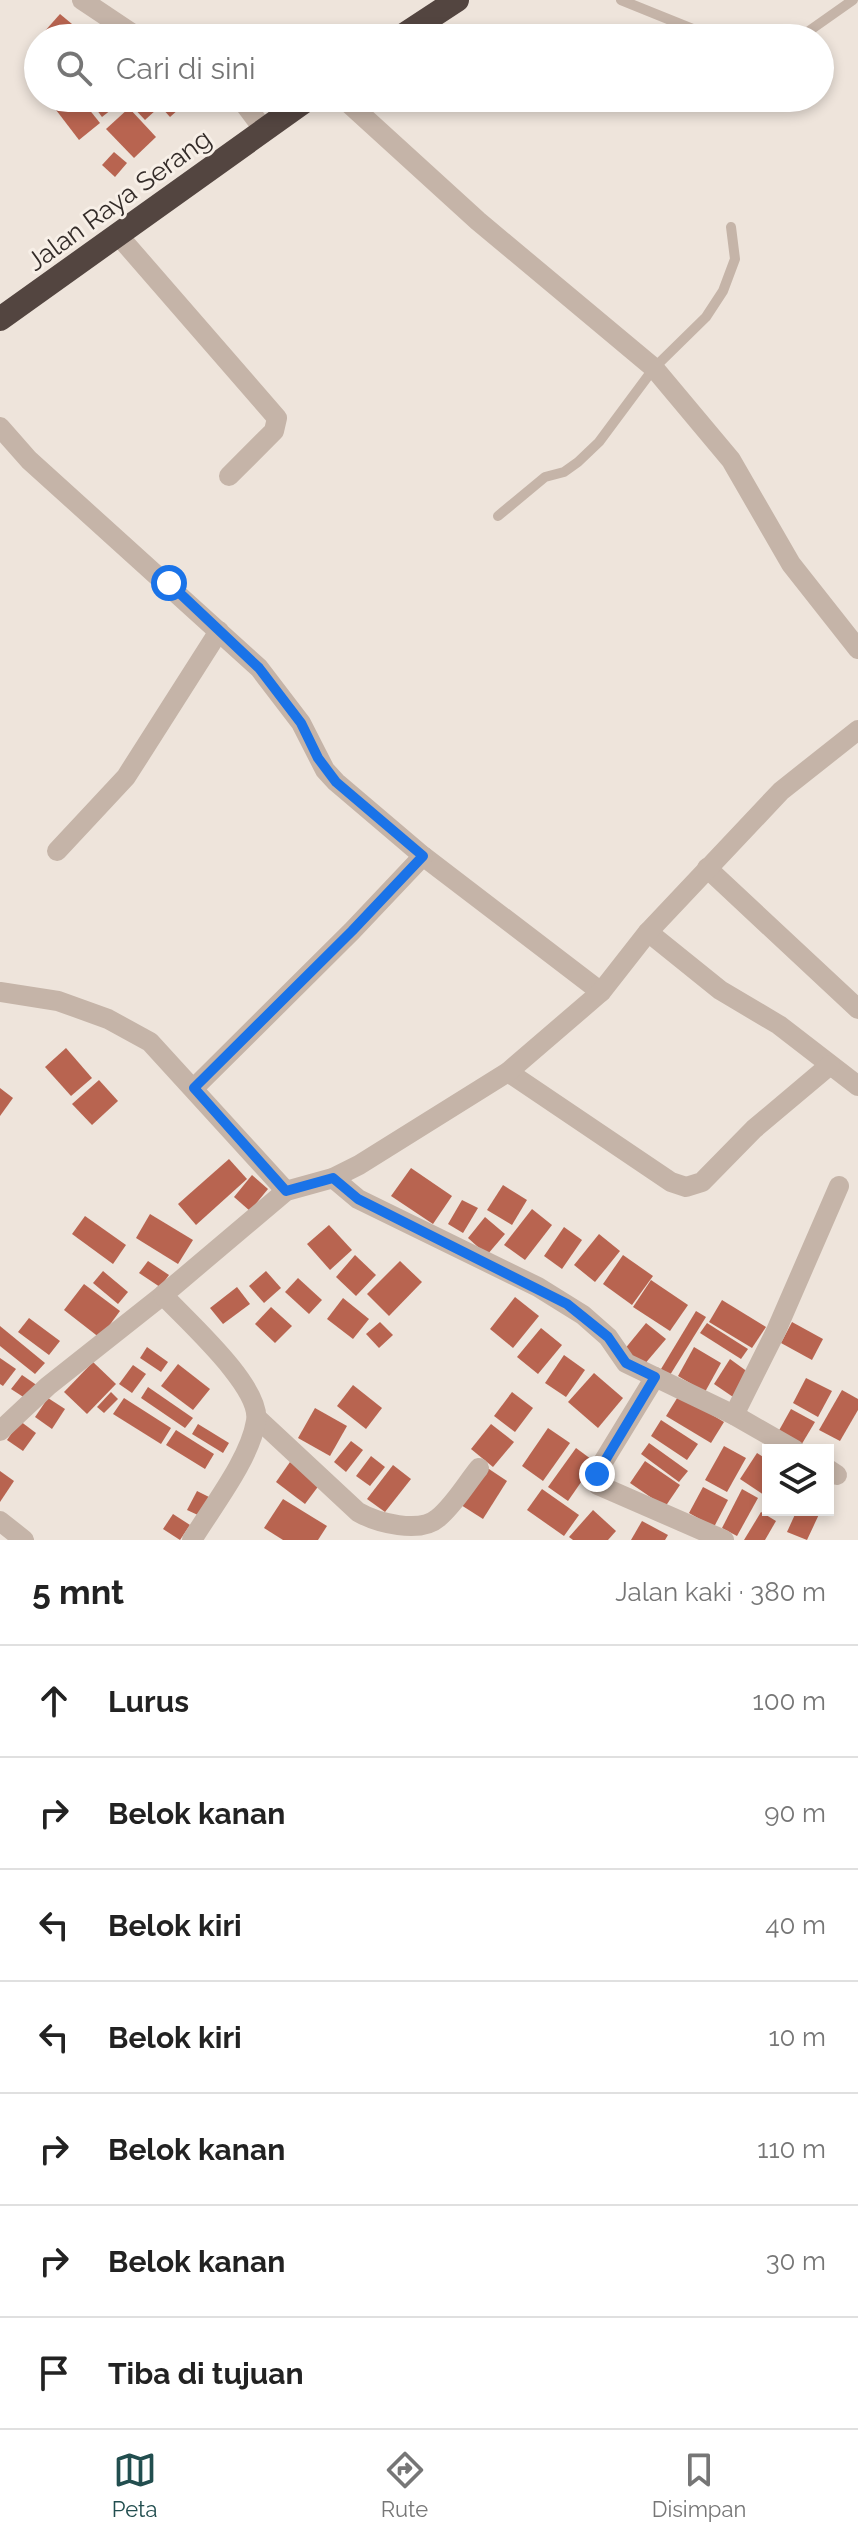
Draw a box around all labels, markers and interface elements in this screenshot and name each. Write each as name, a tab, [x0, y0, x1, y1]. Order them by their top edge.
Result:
search box	[24, 24, 834, 112]
icon: search	[52, 46, 96, 90]
text: Cari di sini	[116, 51, 256, 86]
street label: Jalan Raya Serang	[21, 123, 217, 277]
route start	[151, 565, 187, 601]
map controls	[762, 1444, 834, 1516]
button: layers	[762, 1444, 834, 1516]
route end	[579, 1456, 615, 1492]
text: 5 mnt	[32, 1572, 124, 1612]
text: Jalan kaki · 380 m	[615, 1577, 826, 1607]
icon: ahead	[32, 1679, 76, 1723]
text: Lurus	[108, 1684, 189, 1719]
text: 100 m	[753, 1686, 826, 1716]
icon: right	[32, 1791, 76, 1835]
text: Belok kanan	[108, 1796, 285, 1831]
text: 90 m	[764, 1798, 826, 1828]
icon: left	[32, 1903, 76, 1947]
text: Belok kiri	[108, 1908, 242, 1943]
text: 40 m	[765, 1910, 826, 1940]
icon: left	[32, 2015, 76, 2059]
text: Belok kiri	[108, 2020, 242, 2055]
text: 10 m	[768, 2022, 826, 2052]
icon: right	[32, 2127, 76, 2171]
text: Belok kanan	[108, 2132, 285, 2167]
text: 110 m	[757, 2134, 826, 2164]
icon: right	[32, 2239, 76, 2283]
text: Belok kanan	[108, 2244, 285, 2279]
text: 30 m	[766, 2246, 826, 2276]
icon: arrive	[32, 2351, 76, 2395]
text: Tiba di tujuan	[108, 2356, 304, 2391]
tab: Peta	[112, 2448, 157, 2522]
tab: Rute	[381, 2448, 428, 2522]
tab: Disimpan	[652, 2448, 746, 2522]

